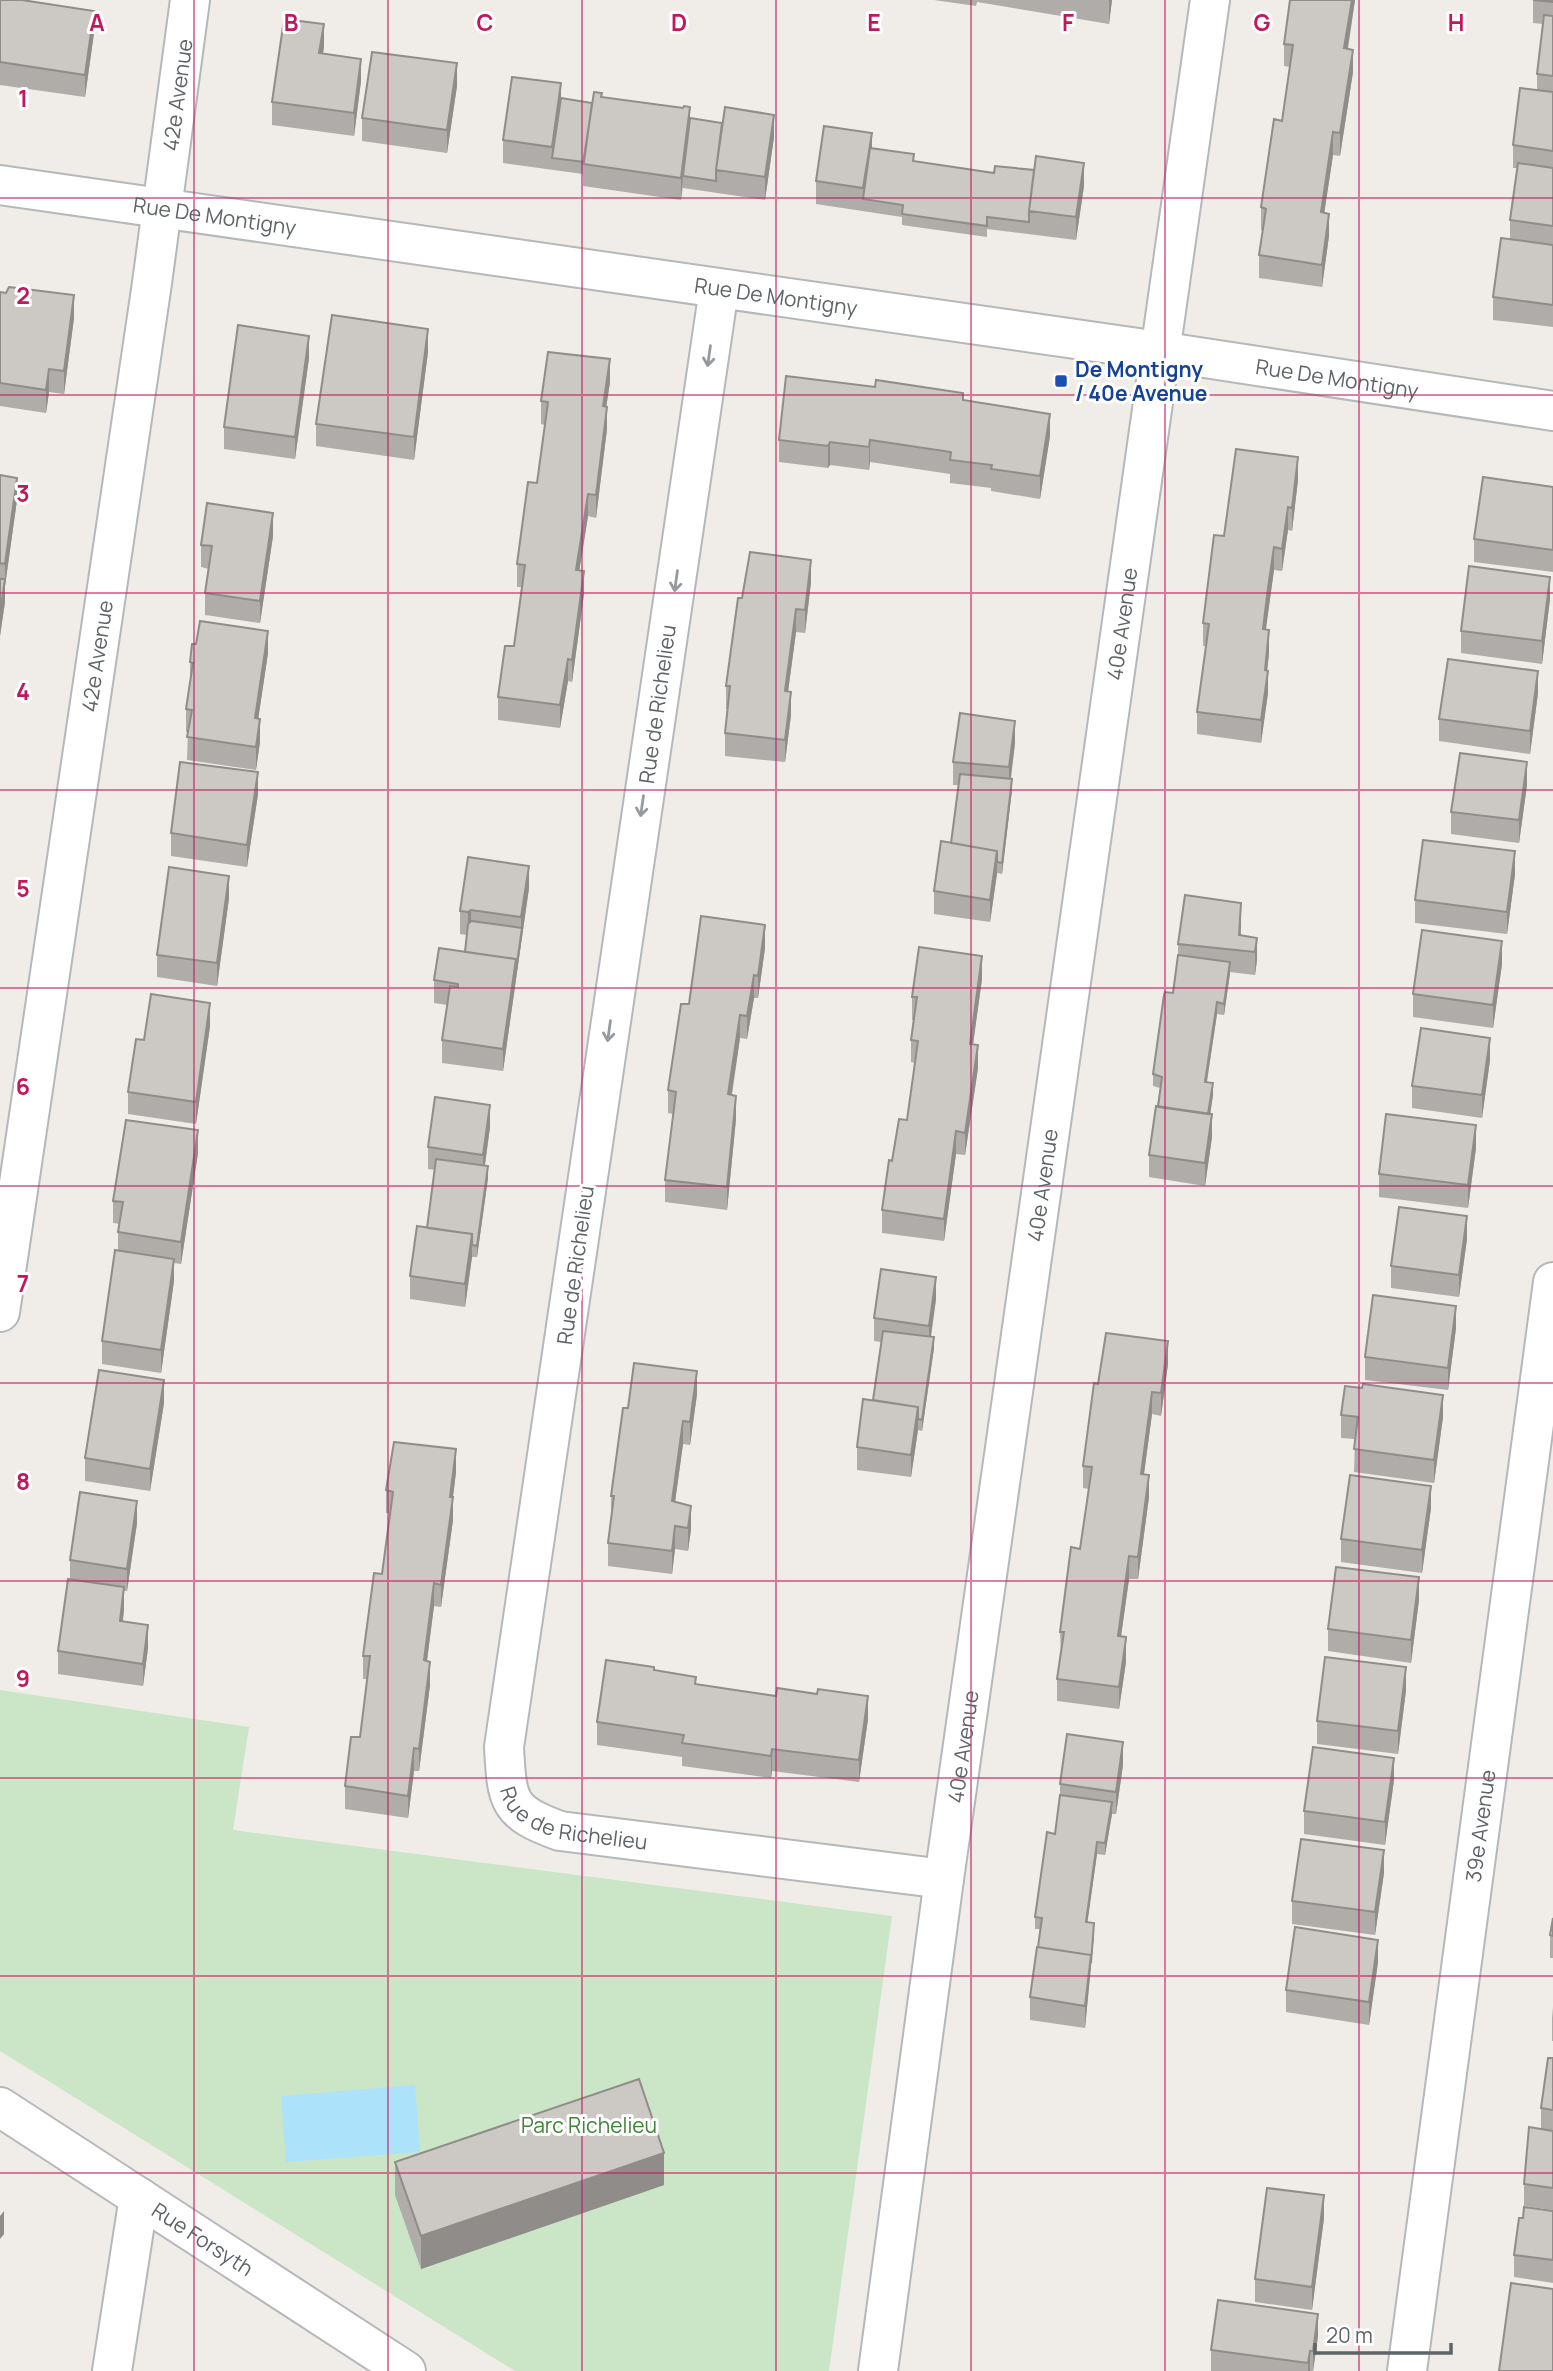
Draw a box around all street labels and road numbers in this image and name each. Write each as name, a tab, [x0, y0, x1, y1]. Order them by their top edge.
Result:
street label: 42e Avenue	[156, 37, 199, 153]
street label: Rue De Montigny	[132, 190, 298, 241]
street label: Rue De Montigny	[693, 271, 859, 322]
street label: Rue De Montigny	[1254, 352, 1420, 404]
street label: 40e Avenue	[1100, 566, 1143, 682]
street label: 42e Avenue	[75, 598, 119, 714]
street label: Rue de Richelieu	[632, 623, 682, 785]
street label: 40e Avenue	[1020, 1127, 1064, 1244]
street label: Rue de Richelieu	[550, 1184, 600, 1346]
street label: 40e Avenue	[941, 1689, 985, 1805]
street label: 39e Avenue	[1459, 1768, 1501, 1884]
street label: Rue de Richelieu	[494, 1783, 649, 1856]
street label: Rue Forsyth	[147, 2196, 259, 2282]

